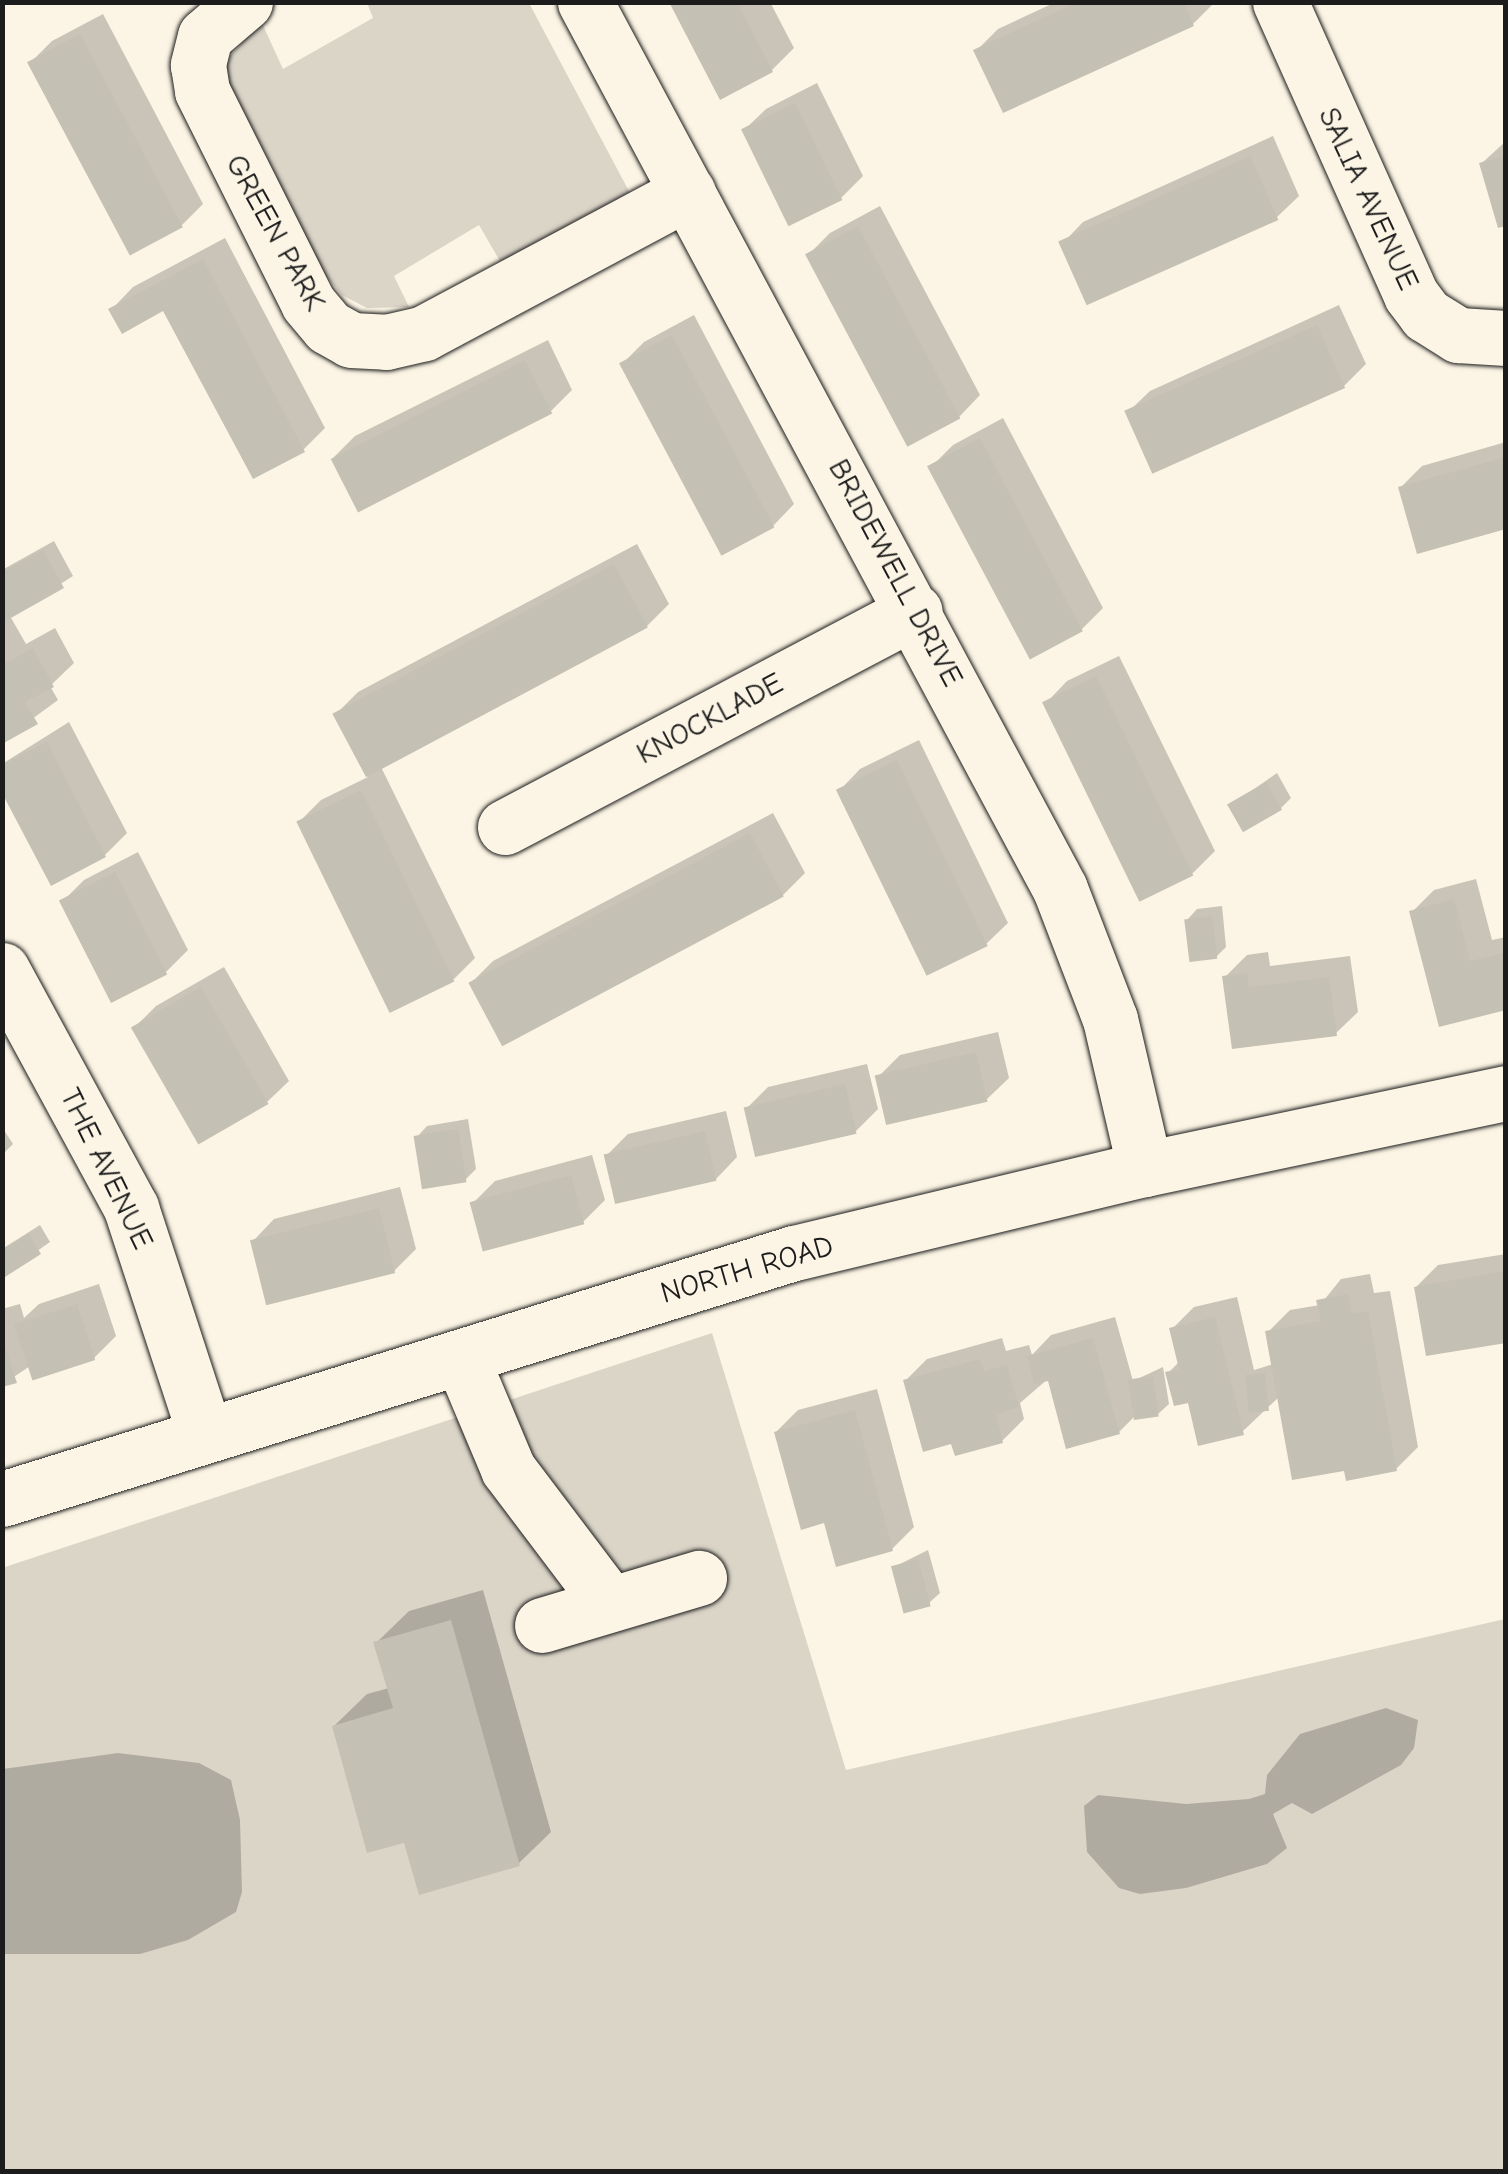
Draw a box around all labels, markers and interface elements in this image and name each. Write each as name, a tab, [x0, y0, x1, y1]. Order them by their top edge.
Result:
street label: SALIA AVENUE	[1310, 102, 1426, 296]
street label: GREEN PARK	[217, 149, 333, 317]
street label: BRIDEWELL DRIVE	[820, 453, 970, 693]
street label: KNOCKLADE	[631, 665, 789, 773]
street label: THE AVENUE	[52, 1083, 160, 1255]
street label: NORTH ROAD	[657, 1228, 837, 1312]

